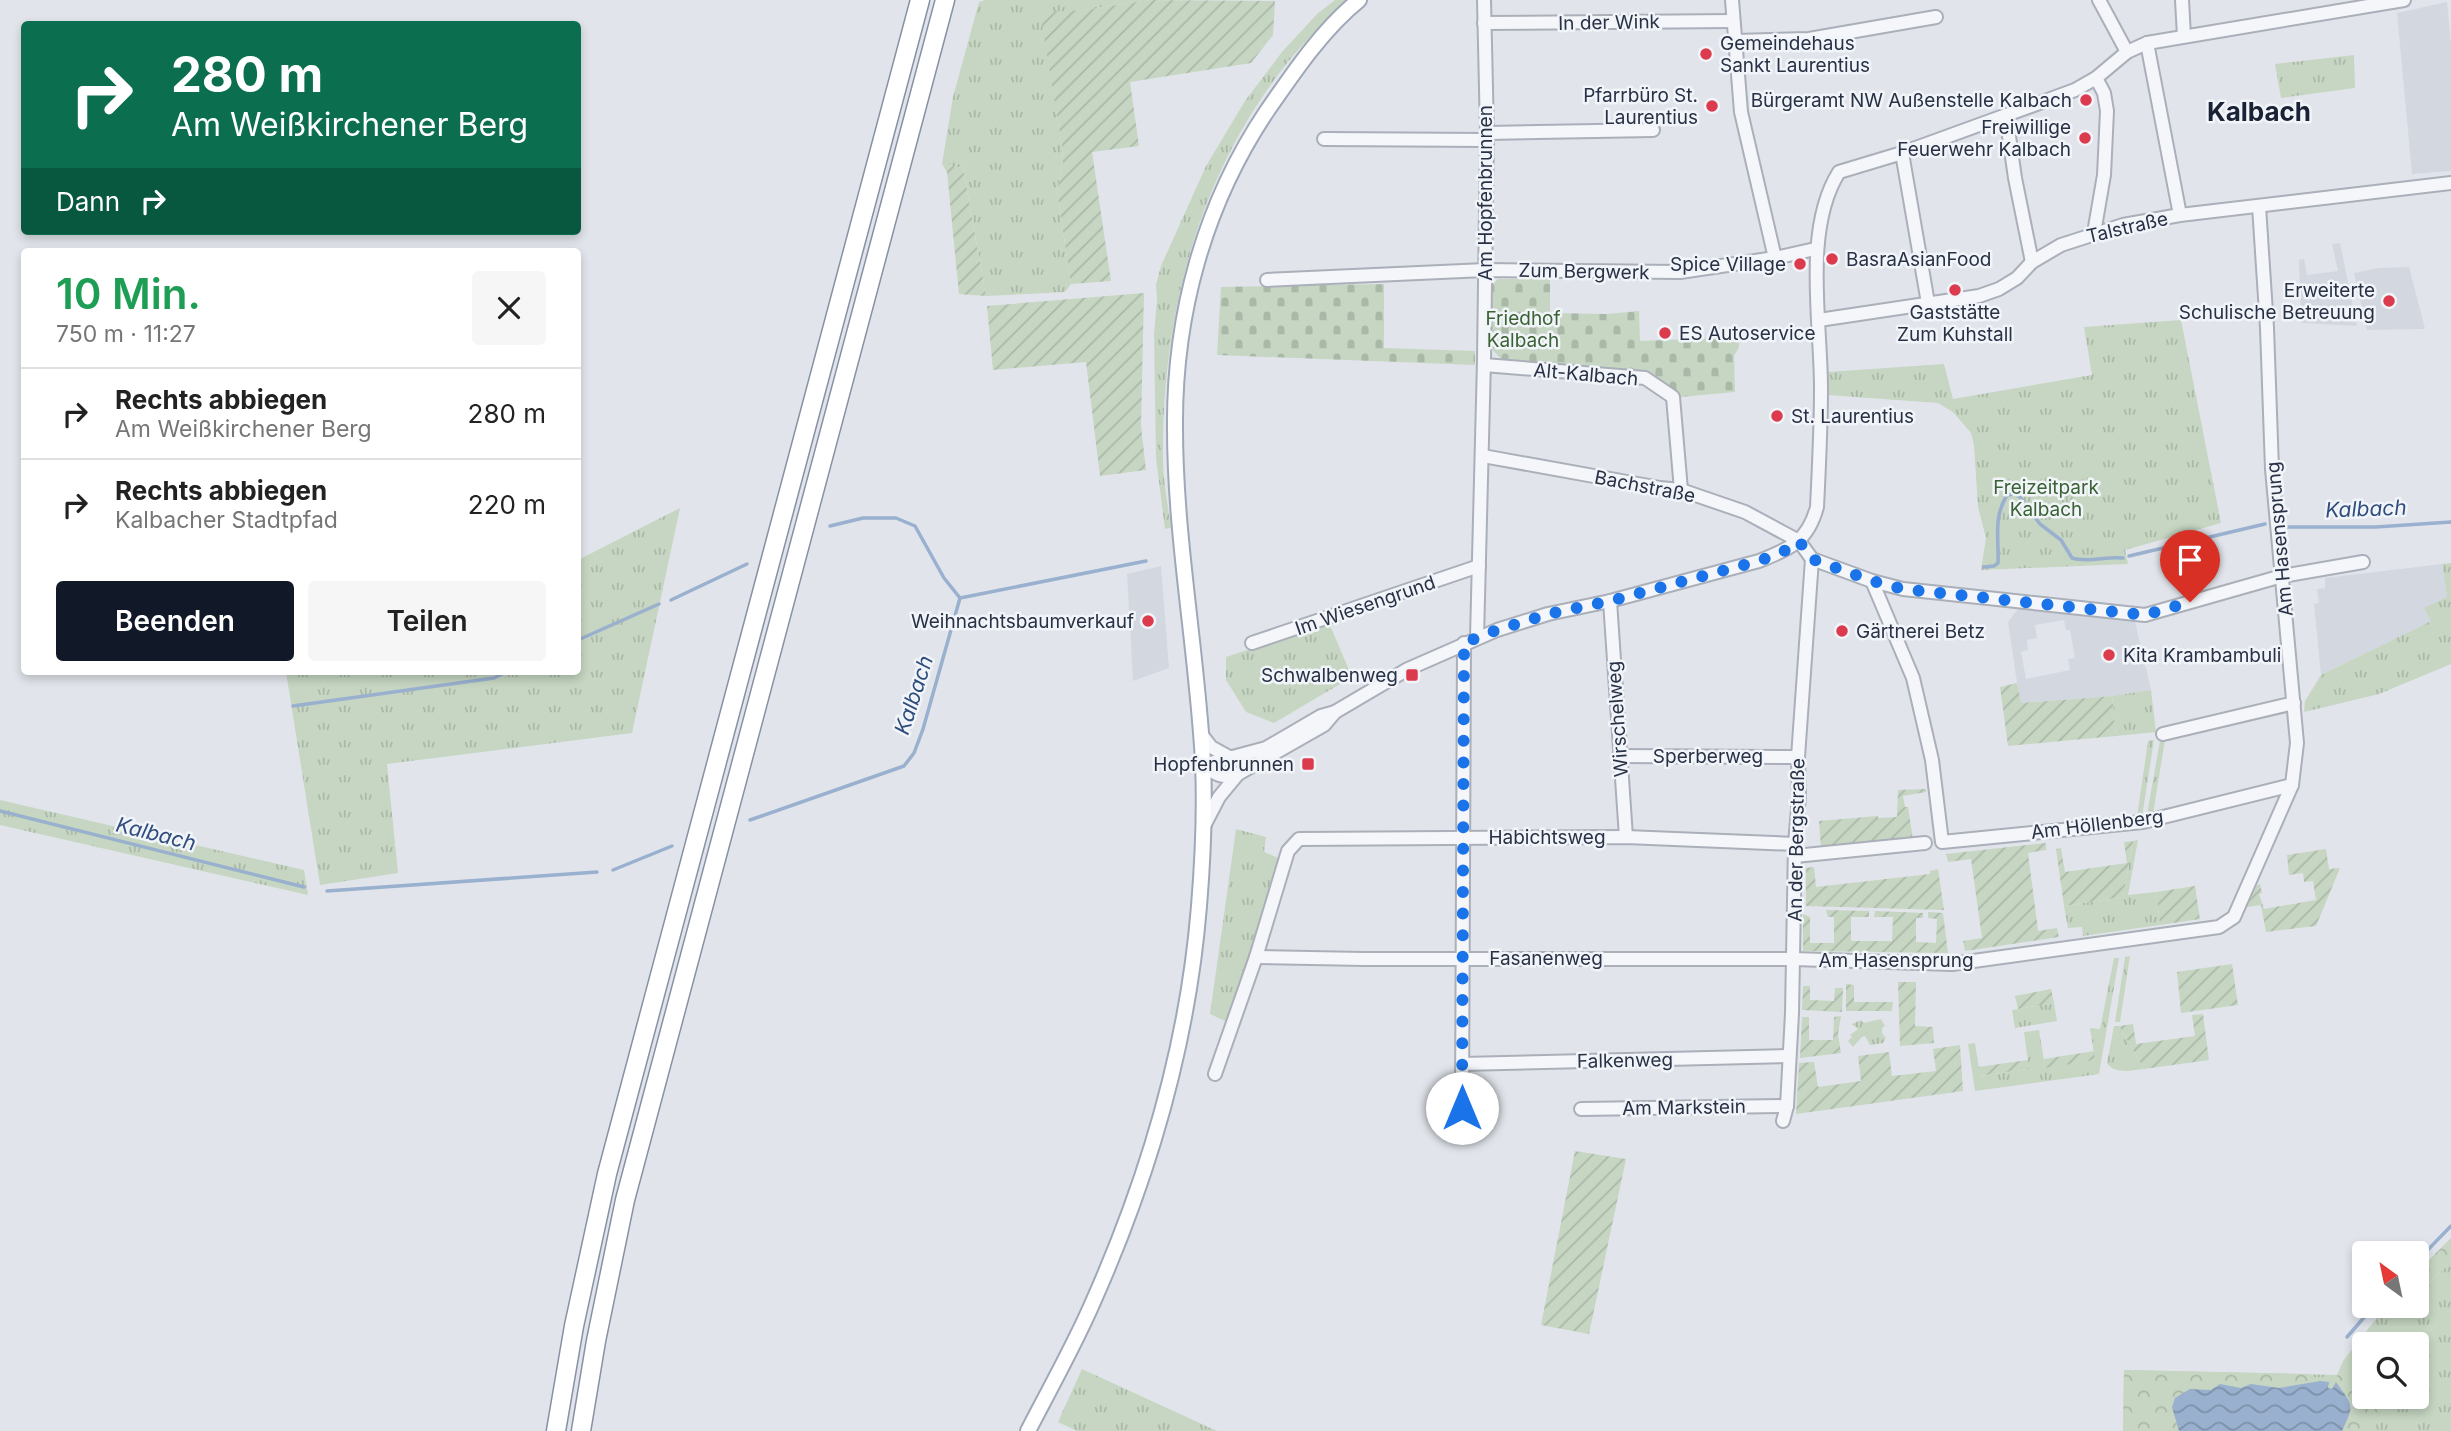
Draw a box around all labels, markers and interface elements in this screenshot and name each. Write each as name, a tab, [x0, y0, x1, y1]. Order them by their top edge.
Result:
street label: In der Wink	[1558, 10, 1661, 35]
place label: Gemeindehaus Sankt Laurentius	[1720, 32, 1870, 77]
text: 280 m	[171, 45, 323, 104]
marker: Gemeindehaus Sankt Laurentius	[1698, 46, 1714, 62]
icon: right	[56, 49, 147, 140]
place label: Pfarrbüro St. Laurentius	[1583, 84, 1698, 129]
place label: Bürgeramt NW Außenstelle Kalbach	[1751, 89, 2072, 112]
marker: Bürgeramt NW Außenstelle Kalbach	[2078, 92, 2094, 108]
district label: Kalbach	[2207, 96, 2311, 127]
marker: Pfarrbüro St. Laurentius	[1704, 98, 1720, 114]
text: Am Weißkirchener Berg	[171, 105, 528, 144]
street label: Am Hopfenbrunnen	[1474, 105, 1497, 281]
place label: Freiwillige Feuerwehr Kalbach	[1897, 116, 2071, 161]
marker: Freiwillige Feuerwehr Kalbach	[2077, 130, 2093, 146]
icon: right	[134, 182, 172, 220]
text: Dann	[56, 186, 120, 217]
street label: Talstraße	[2084, 207, 2170, 248]
place label: BasraAsianFood	[1846, 248, 1991, 271]
marker: BasraAsianFood	[1824, 251, 1840, 267]
place label: Spice Village	[1670, 253, 1786, 276]
marker: Spice Village	[1792, 256, 1808, 272]
street label: Zum Bergwerk	[1518, 259, 1650, 284]
text: 10 Min.	[56, 268, 201, 319]
button: close	[472, 271, 546, 345]
place label: Erweiterte Schulische Betreuung	[2179, 279, 2375, 324]
marker: Gaststätte Zum Kuhstall	[1947, 282, 1963, 298]
marker: Erweiterte Schulische Betreuung	[2381, 293, 2397, 309]
place label: Gaststätte Zum Kuhstall	[1897, 301, 2013, 346]
park label: Friedhof Kalbach	[1485, 307, 1561, 352]
text: 750 m · 11:27	[56, 320, 196, 348]
place label: ES Autoservice	[1679, 322, 1816, 345]
marker: ES Autoservice	[1657, 325, 1673, 341]
street label: Alt-Kalbach	[1533, 358, 1639, 391]
text: Rechts abbiegen	[115, 384, 327, 415]
icon: right	[56, 395, 94, 433]
text: 280 m	[468, 398, 546, 429]
place label: St. Laurentius	[1791, 405, 1914, 428]
marker: St. Laurentius	[1769, 408, 1785, 424]
text: Am Weißkirchener Berg	[115, 415, 372, 443]
street label: Am Hasensprung	[2261, 461, 2298, 617]
street label: Bachstraße	[1593, 465, 1697, 508]
text: Rechts abbiegen	[115, 475, 327, 506]
park label: Freizeitpark Kalbach	[1993, 476, 2099, 521]
icon: right	[56, 486, 94, 524]
text: 220 m	[468, 489, 546, 520]
water label: Kalbach	[2325, 495, 2407, 522]
text: Kalbacher Stadtpfad	[115, 506, 338, 534]
pin	[2160, 530, 2220, 602]
icon: arrive	[2171, 541, 2209, 579]
street label: Im Wiesengrund	[1292, 571, 1438, 640]
button: Beenden	[56, 581, 294, 661]
button: Teilen	[308, 581, 546, 661]
place label: Weihnachtsbaumverkauf	[911, 610, 1134, 633]
marker: Weihnachtsbaumverkauf	[1140, 613, 1156, 629]
place label: Gärtnerei Betz	[1856, 620, 1985, 643]
marker: Gärtnerei Betz	[1834, 623, 1850, 639]
place label: Kita Krambambuli	[2123, 644, 2281, 667]
marker: Kita Krambambuli	[2101, 647, 2117, 663]
water label: Kalbach	[889, 652, 938, 737]
street label: Wirschelweg	[1602, 660, 1633, 778]
place label: Schwalbenweg	[1261, 664, 1398, 687]
marker: Schwalbenweg	[1404, 667, 1420, 683]
street label: Sperberweg	[1653, 745, 1763, 768]
place label: Hopfenbrunnen	[1153, 753, 1294, 776]
marker: Hopfenbrunnen	[1300, 756, 1316, 772]
street label: An der Bergstraße	[1784, 758, 1809, 922]
street label: Am Höllenberg	[2029, 805, 2165, 844]
water label: Kalbach	[114, 812, 199, 855]
street label: Habichtsweg	[1488, 826, 1606, 849]
street label: Fasanenweg	[1489, 947, 1603, 970]
street label: Am Hasensprung	[1818, 949, 1974, 972]
street label: Falkenweg	[1577, 1048, 1673, 1073]
position arrow	[1425, 1071, 1499, 1145]
street label: Am Markstein	[1622, 1095, 1746, 1120]
north arrow	[2352, 1241, 2429, 1318]
map controls	[2352, 1241, 2429, 1409]
button: search	[2352, 1332, 2429, 1409]

